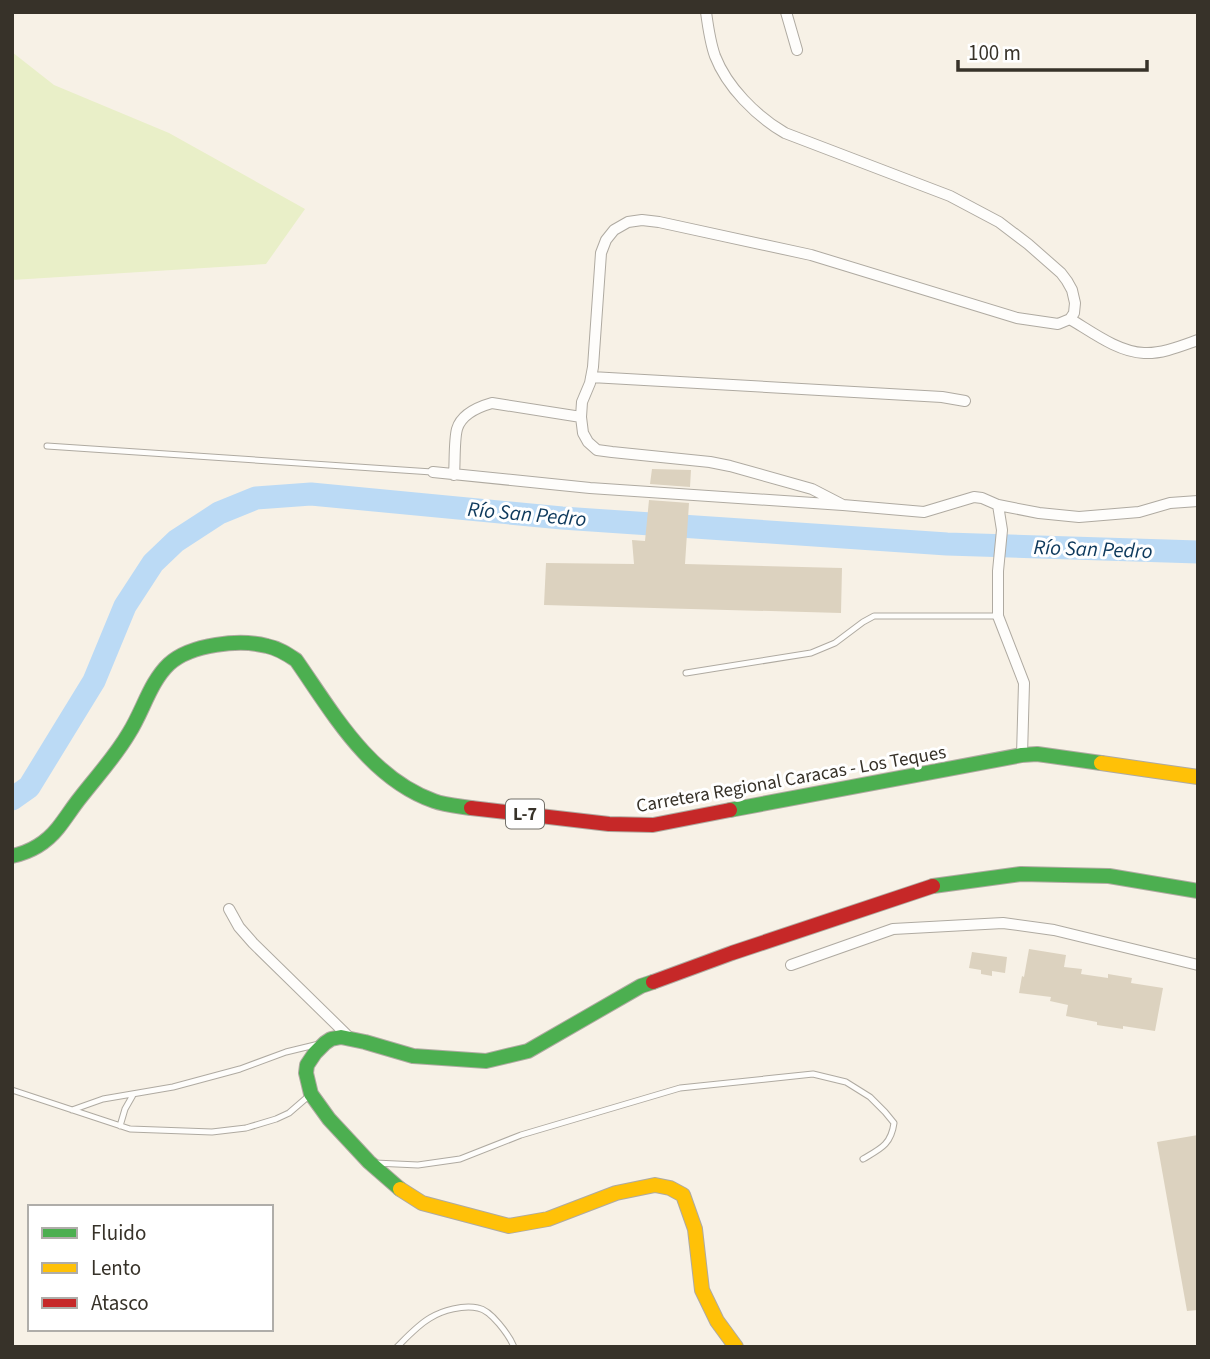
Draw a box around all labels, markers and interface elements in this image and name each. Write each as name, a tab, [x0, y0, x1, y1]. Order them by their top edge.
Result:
scale bar	[958, 28, 1147, 72]
text: 100 m	[968, 38, 1021, 68]
water label: Río San Pedro	[466, 494, 588, 534]
water label: Río San Pedro	[1033, 532, 1153, 566]
street label: Carretera Regional Caracas - Los Teques	[634, 739, 948, 820]
road number: L-7	[506, 800, 544, 828]
legend	[28, 1205, 273, 1331]
text: Fluido	[91, 1218, 146, 1248]
text: Lento	[91, 1253, 141, 1283]
text: Atasco	[91, 1288, 149, 1318]

